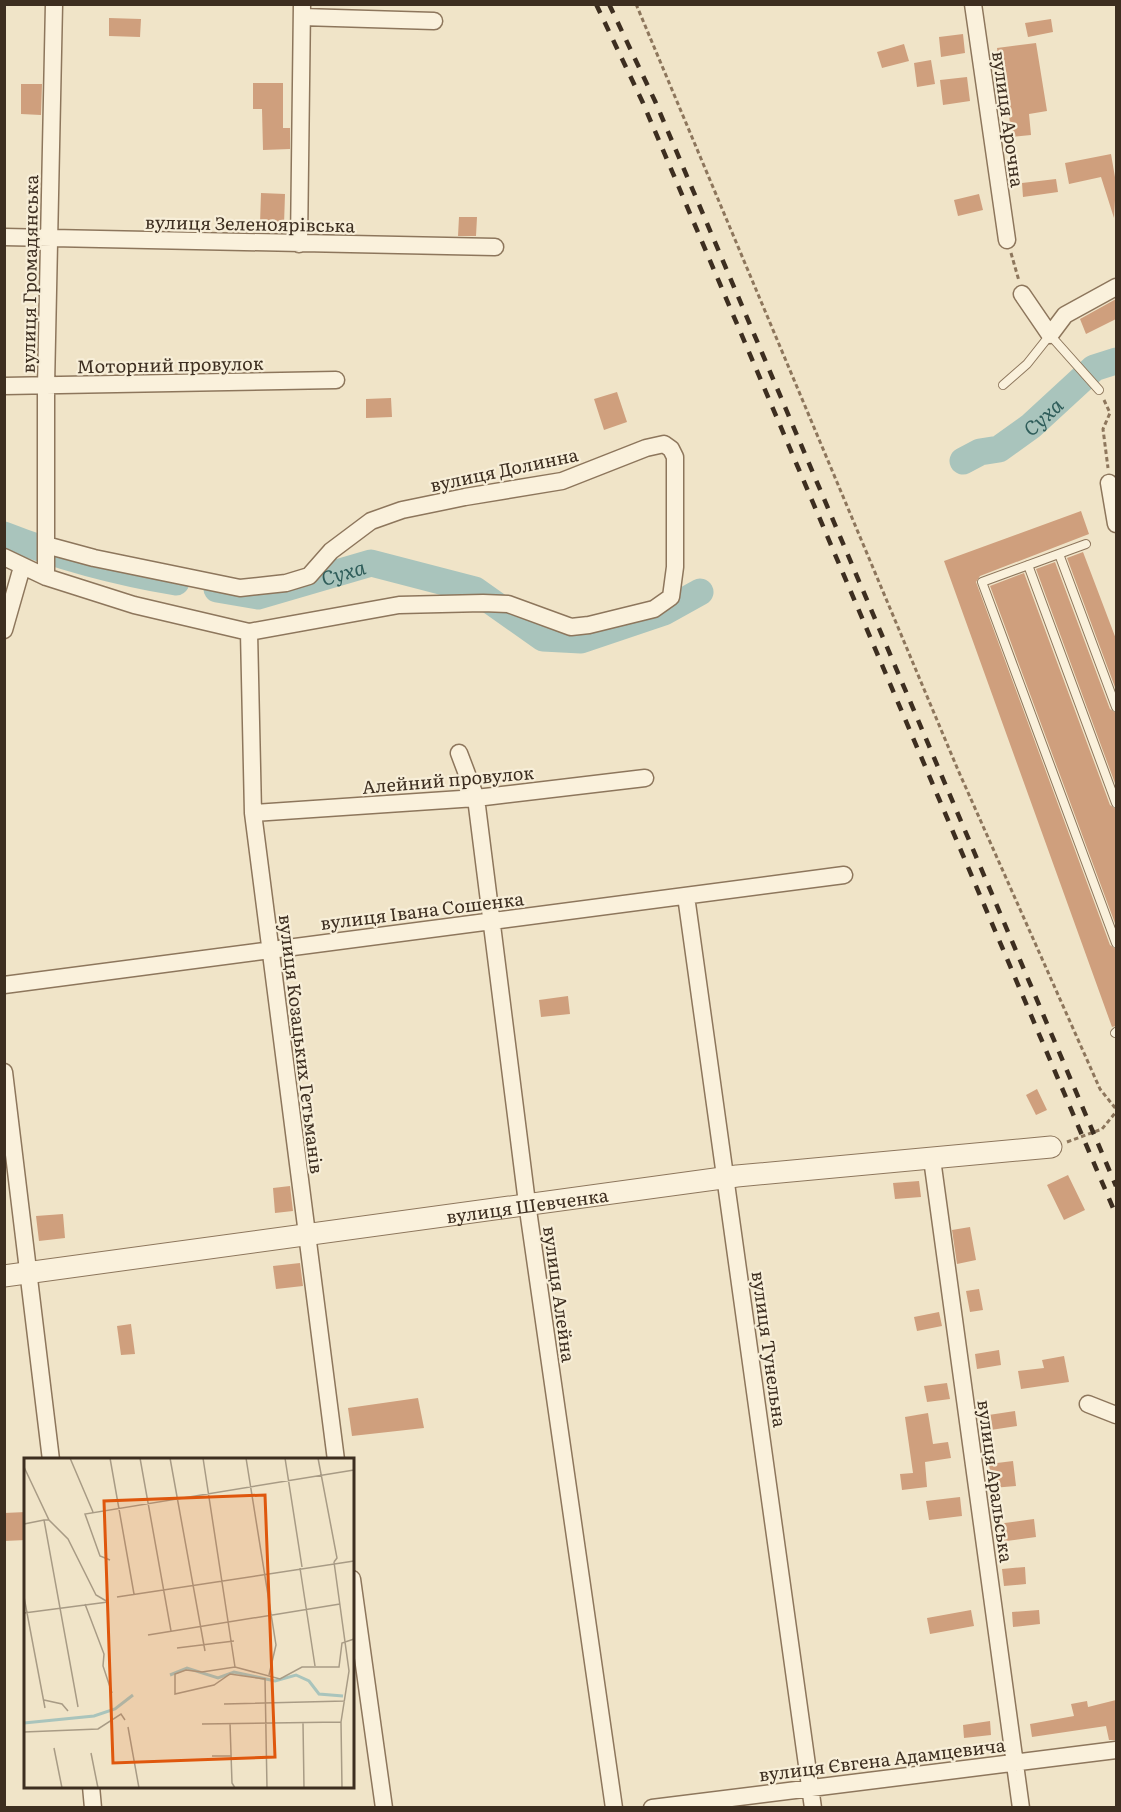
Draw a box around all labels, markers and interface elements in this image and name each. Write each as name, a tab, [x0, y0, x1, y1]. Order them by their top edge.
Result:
street label: вулиця Арочна	[986, 49, 1032, 189]
street label: вулиця Громадянська	[14, 174, 44, 374]
street label: вулиця Зеленоярівська	[145, 208, 356, 238]
street label: Моторний провулок	[76, 349, 264, 379]
water label: Суха	[1016, 389, 1069, 442]
street label: вулиця Долинна	[427, 440, 581, 498]
water label: Суха	[317, 550, 369, 592]
street label: Алейний провулок	[361, 758, 535, 800]
street label: вулиця Івана Сошенка	[319, 884, 526, 936]
street label: вулиця Козацьких Гетьманів	[273, 913, 331, 1175]
street label: вулиця Шевченка	[444, 1180, 610, 1229]
street label: вулиця Алейна	[537, 1224, 583, 1364]
street label: вулиця Тунельна	[746, 1269, 794, 1429]
street label: вулиця Аральська	[971, 1398, 1021, 1564]
inset map	[24, 1458, 354, 1788]
street label: вулиця Євгена Адамцевича	[757, 1730, 1007, 1788]

